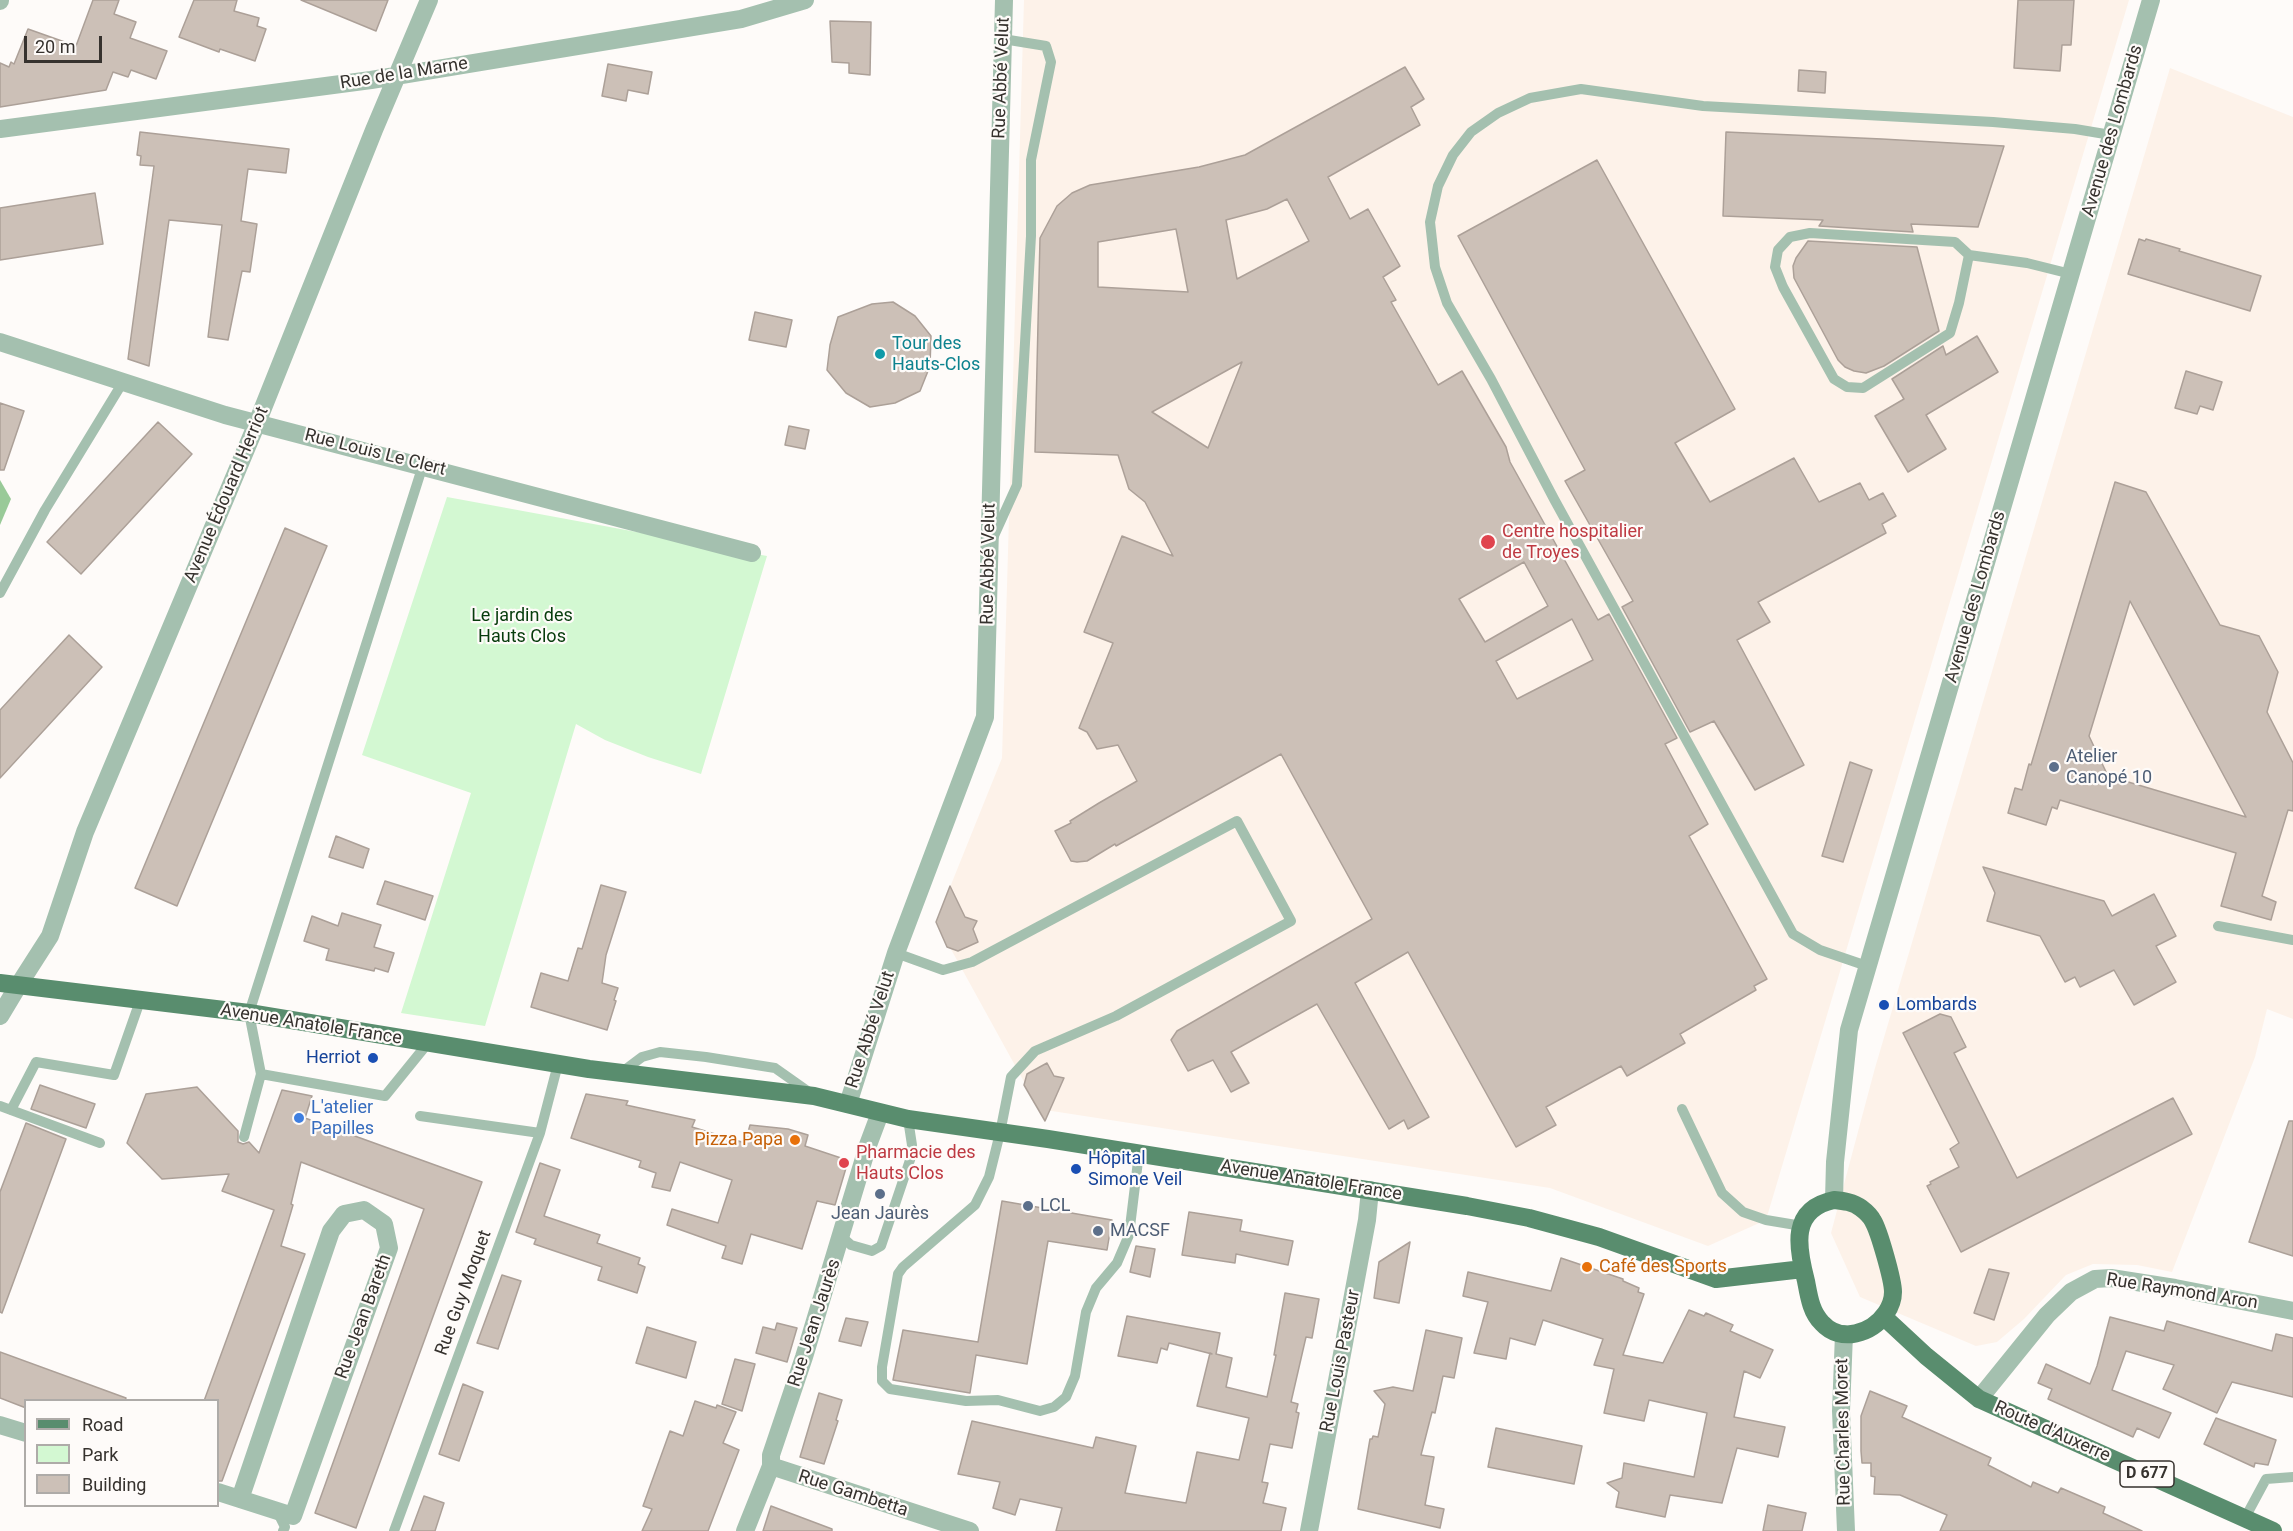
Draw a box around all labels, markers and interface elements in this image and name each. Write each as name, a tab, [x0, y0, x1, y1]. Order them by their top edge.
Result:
street label: Rue Abbé Velut	[989, 17, 1015, 139]
scale bar	[27, 24, 105, 62]
text: 20 m	[35, 36, 75, 57]
street label: Avenue des Lombards	[2078, 43, 2148, 219]
street label: Rue de la Marne	[339, 53, 469, 95]
place label: Tour des Hauts-Clos	[892, 333, 980, 376]
marker: Tour des Hauts-Clos	[873, 347, 887, 361]
street label: Avenue Édouard Herriot	[180, 404, 274, 586]
street label: Rue Louis Le Clert	[302, 425, 448, 481]
street label: Rue Abbé Velut	[977, 503, 1001, 625]
street label: Avenue des Lombards	[1941, 509, 2011, 685]
place label: Centre hospitalier de Troyes	[1502, 521, 1643, 564]
marker: Centre hospitalier de Troyes	[1479, 533, 1497, 551]
park label: Le jardin des Hauts Clos	[471, 605, 573, 648]
place label: Atelier Canopé 10	[2066, 746, 2152, 789]
marker: Atelier Canopé 10	[2047, 760, 2061, 774]
street label: Rue Abbé Velut	[842, 969, 900, 1091]
place label: Lombards	[1896, 994, 1977, 1016]
marker: Lombards	[1877, 998, 1891, 1012]
street label: Avenue Anatole France	[219, 1000, 403, 1050]
place label: Herriot	[306, 1047, 361, 1069]
marker: Herriot	[366, 1051, 380, 1065]
place label: L'atelier Papilles	[311, 1097, 374, 1140]
marker: L'atelier Papilles	[292, 1111, 306, 1125]
place label: Pizza Papa	[694, 1129, 783, 1151]
marker: Pizza Papa	[788, 1133, 802, 1147]
place label: Pharmacie des Hauts Clos	[856, 1142, 976, 1184]
place label: Hôpital Simone Veil	[1088, 1148, 1182, 1190]
marker: Pharmacie des Hauts Clos	[837, 1156, 851, 1170]
street label: Avenue Anatole France	[1219, 1156, 1403, 1206]
marker: Hôpital Simone Veil	[1069, 1162, 1083, 1176]
marker: Jean Jaurès	[873, 1187, 887, 1201]
place label: LCL	[1040, 1195, 1071, 1217]
marker: LCL	[1021, 1199, 1035, 1213]
place label: Jean Jaurès	[831, 1203, 929, 1225]
place label: MACSF	[1110, 1220, 1170, 1242]
marker: MACSF	[1091, 1224, 1105, 1238]
street label: Rue Guy Moquet	[431, 1227, 497, 1359]
street label: Rue Jean Bareth	[331, 1252, 397, 1382]
street label: Rue Jean Jaurès	[784, 1256, 846, 1390]
place label: Café des Sports	[1599, 1256, 1727, 1278]
marker: Café des Sports	[1580, 1260, 1594, 1274]
street label: Rue Raymond Aron	[2105, 1269, 2259, 1315]
street label: Rue Louis Pasteur	[1317, 1288, 1365, 1434]
street label: Rue Charles Moret	[1832, 1358, 1856, 1506]
street label: Route d'Auxerre	[1991, 1397, 2113, 1467]
legend	[24, 1399, 219, 1507]
text: Road	[82, 1414, 123, 1435]
text: Park	[82, 1444, 118, 1465]
road number: D 677	[2120, 1461, 2174, 1487]
street label: Rue Gambetta	[795, 1466, 911, 1522]
text: Building	[82, 1474, 146, 1495]

